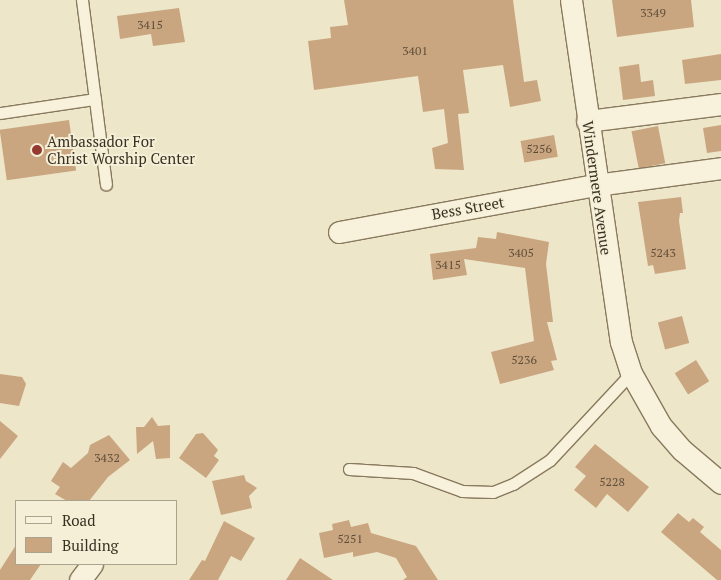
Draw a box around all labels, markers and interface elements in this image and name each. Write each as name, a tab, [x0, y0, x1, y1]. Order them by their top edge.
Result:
house number: 3349	[640, 6, 666, 20]
house number: 3415	[137, 18, 163, 32]
house number: 3401	[402, 44, 428, 58]
street label: Windermere Avenue	[579, 120, 615, 256]
place label: Ambassador For Christ Worship Center	[47, 132, 195, 167]
house number: 5256	[526, 142, 552, 156]
marker: Ambassador For Christ Worship Center	[31, 144, 43, 156]
street label: Bess Street	[430, 193, 506, 223]
house number: 3405	[508, 246, 534, 260]
house number: 5243	[650, 246, 676, 260]
house number: 3415	[435, 258, 461, 272]
house number: 5236	[511, 353, 537, 367]
house number: 3432	[94, 451, 120, 465]
house number: 5228	[599, 475, 625, 489]
legend	[15, 500, 178, 565]
text: Road	[62, 510, 95, 530]
house number: 5251	[337, 532, 363, 546]
text: Building	[62, 535, 119, 555]

